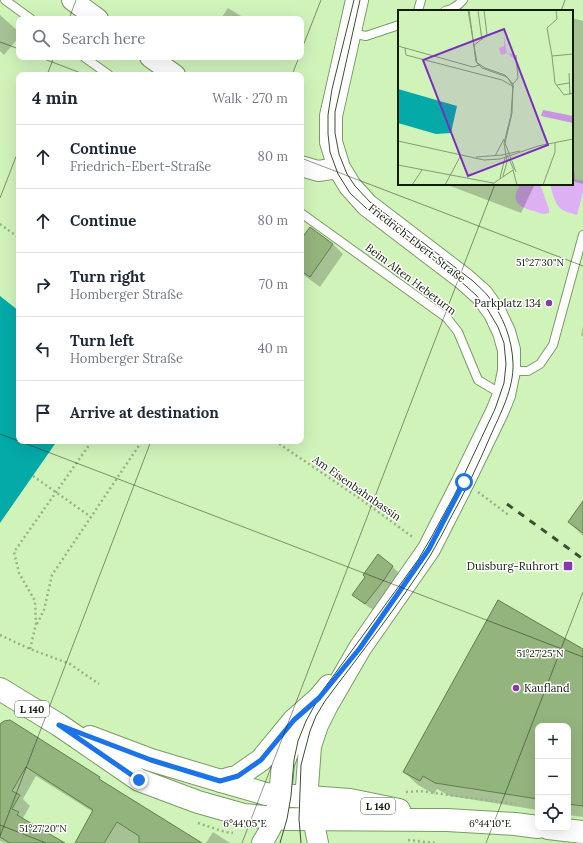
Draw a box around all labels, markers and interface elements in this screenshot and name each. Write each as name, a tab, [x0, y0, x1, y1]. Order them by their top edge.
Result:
inset map	[398, 10, 573, 185]
search box	[16, 16, 304, 60]
icon: search	[30, 27, 52, 49]
text: Search here	[62, 29, 145, 48]
text: 4 min	[32, 87, 78, 109]
text: Walk · 270 m	[212, 90, 288, 107]
text: Continue	[70, 139, 136, 158]
icon: ahead	[32, 146, 54, 168]
text: 80 m	[258, 148, 288, 165]
text: Friedrich-Ebert-Straße	[70, 158, 211, 175]
street label: Friedrich-Ebert-Straße	[366, 201, 468, 285]
icon: ahead	[32, 210, 54, 232]
text: Continue	[70, 211, 136, 230]
text: 80 m	[258, 212, 288, 229]
street label: Beim Alten Hebeturm	[363, 240, 459, 318]
text: 51°27'30"N	[516, 256, 564, 269]
text: Turn right	[70, 267, 146, 286]
icon: right	[32, 274, 54, 296]
text: 70 m	[259, 276, 288, 293]
text: Homberger Straße	[70, 286, 183, 303]
place label: Parkplatz 134	[474, 296, 541, 310]
marker: Parkplatz 134	[544, 298, 554, 308]
text: Turn left	[70, 331, 134, 350]
icon: left	[32, 338, 54, 360]
text: 40 m	[258, 340, 288, 357]
text: Homberger Straße	[70, 350, 183, 367]
icon: arrive	[32, 402, 54, 424]
text: Arrive at destination	[70, 403, 219, 422]
street label: Am Eisenbahnbassin	[309, 452, 404, 524]
route start	[455, 473, 473, 491]
place label: Duisburg-Ruhrort	[467, 559, 560, 573]
marker: Duisburg-Ruhrort	[562, 560, 574, 572]
text: 51°27'25"N	[516, 647, 564, 660]
place label: Kaufland	[524, 681, 570, 695]
marker: Kaufland	[511, 683, 521, 693]
road number: L 140	[15, 701, 49, 717]
map controls	[535, 723, 571, 831]
button: +	[535, 723, 571, 759]
button: −	[535, 759, 571, 795]
route end	[130, 771, 148, 789]
button: locate	[535, 795, 571, 831]
road number: L 140	[361, 798, 395, 814]
text: 6°44'05"E	[223, 817, 267, 830]
text: 6°44'10"E	[469, 817, 511, 830]
text: 51°27'20"N	[19, 822, 67, 835]

